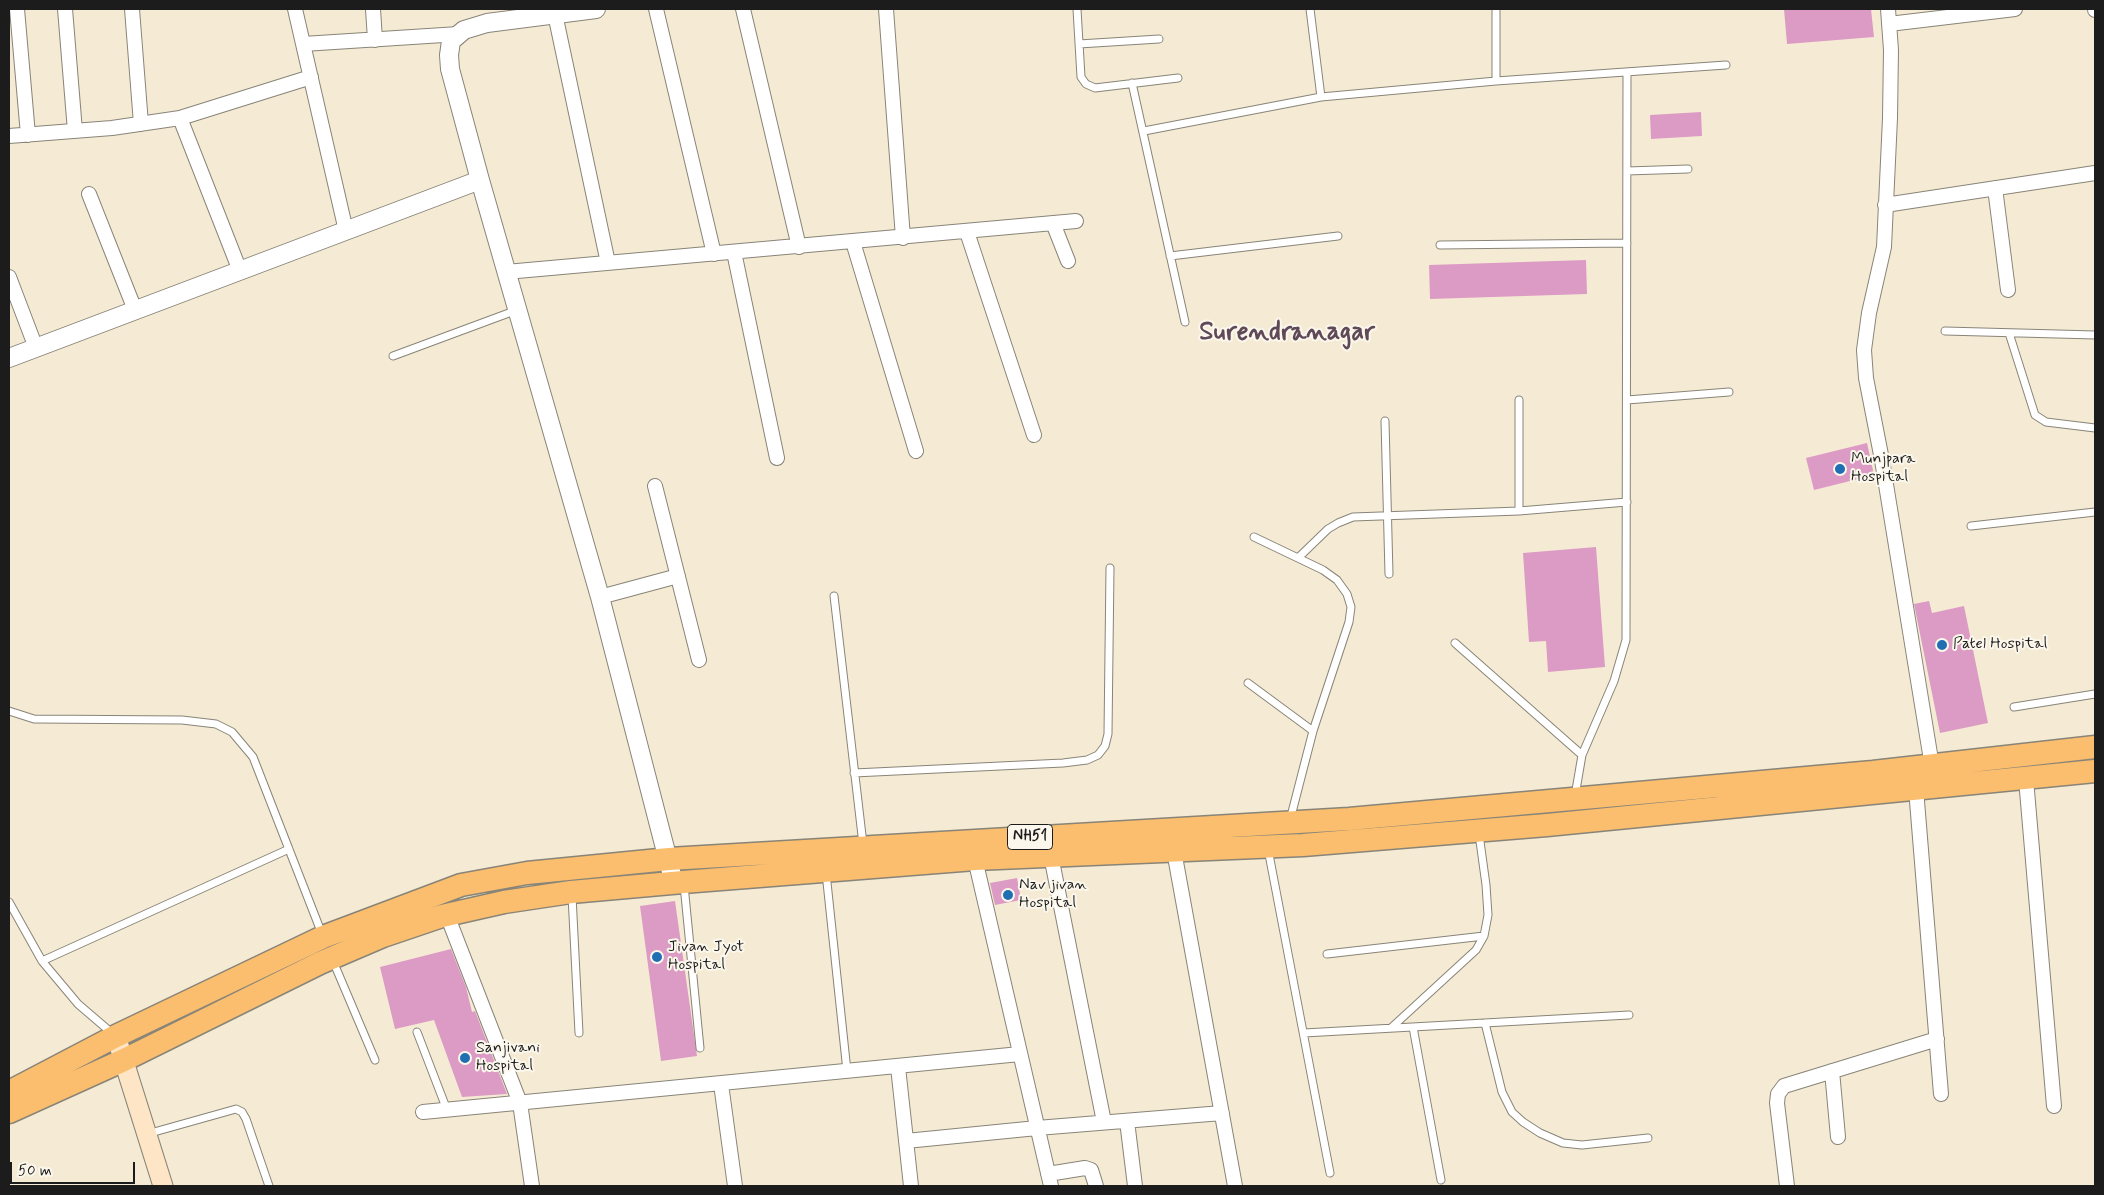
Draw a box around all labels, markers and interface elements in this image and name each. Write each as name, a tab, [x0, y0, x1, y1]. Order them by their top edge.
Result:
district label: Surendranagar	[1199, 318, 1375, 350]
place label: Munjpara Hospital	[1851, 450, 1915, 488]
marker: Munjpara Hospital	[1833, 462, 1847, 476]
place label: Patel Hospital	[1953, 635, 2047, 655]
marker: Patel Hospital	[1935, 638, 1949, 652]
road number: NH51	[1008, 824, 1052, 850]
place label: Nav jivan Hospital	[1019, 876, 1087, 914]
marker: Nav jivan Hospital	[1001, 888, 1015, 902]
place label: Jivan Jyot Hospital	[668, 938, 744, 976]
marker: Jivan Jyot Hospital	[650, 950, 664, 964]
place label: Sanjivani Hospital	[476, 1039, 540, 1077]
marker: Sanjivani Hospital	[458, 1051, 472, 1065]
scale bar	[12, 1152, 138, 1184]
text: 50 m	[18, 1161, 52, 1181]

